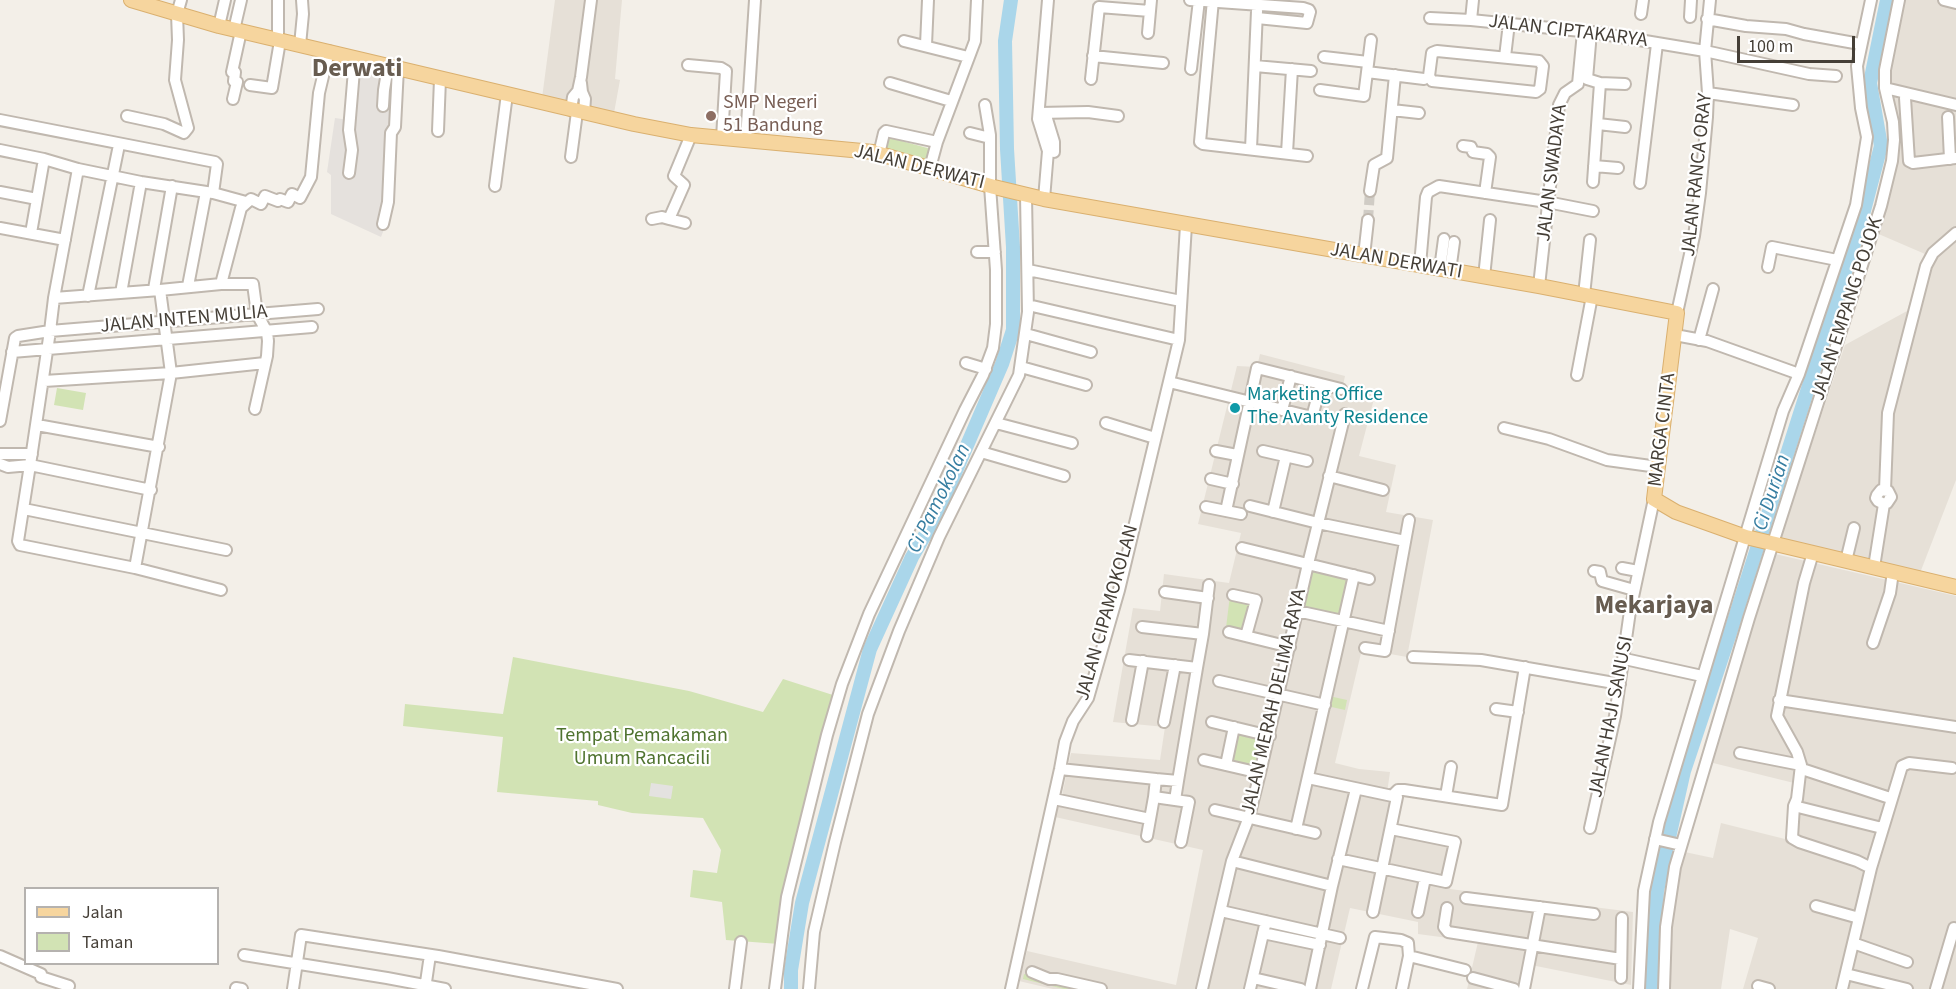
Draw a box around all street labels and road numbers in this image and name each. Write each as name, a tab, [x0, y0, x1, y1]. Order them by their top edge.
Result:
street label: JALAN CIPTAKARYA	[1487, 10, 1649, 54]
street label: JALAN RANCA ORAY	[1677, 92, 1719, 258]
street label: JALAN SWADAYA	[1533, 103, 1573, 243]
street label: JALAN DERWATI	[851, 140, 987, 196]
street label: JALAN EMPANG POJOK	[1807, 214, 1889, 404]
street label: JALAN DERWATI	[1328, 239, 1464, 285]
street label: JALAN INTEN MULIA	[99, 301, 269, 339]
street label: MARGA CINTA	[1644, 372, 1682, 488]
street label: JALAN CIPAMOKOLAN	[1071, 522, 1145, 704]
street label: JALAN MERAH DELIMA RAYA	[1237, 587, 1313, 817]
street label: JALAN HAJI SANUSI	[1585, 634, 1639, 800]

